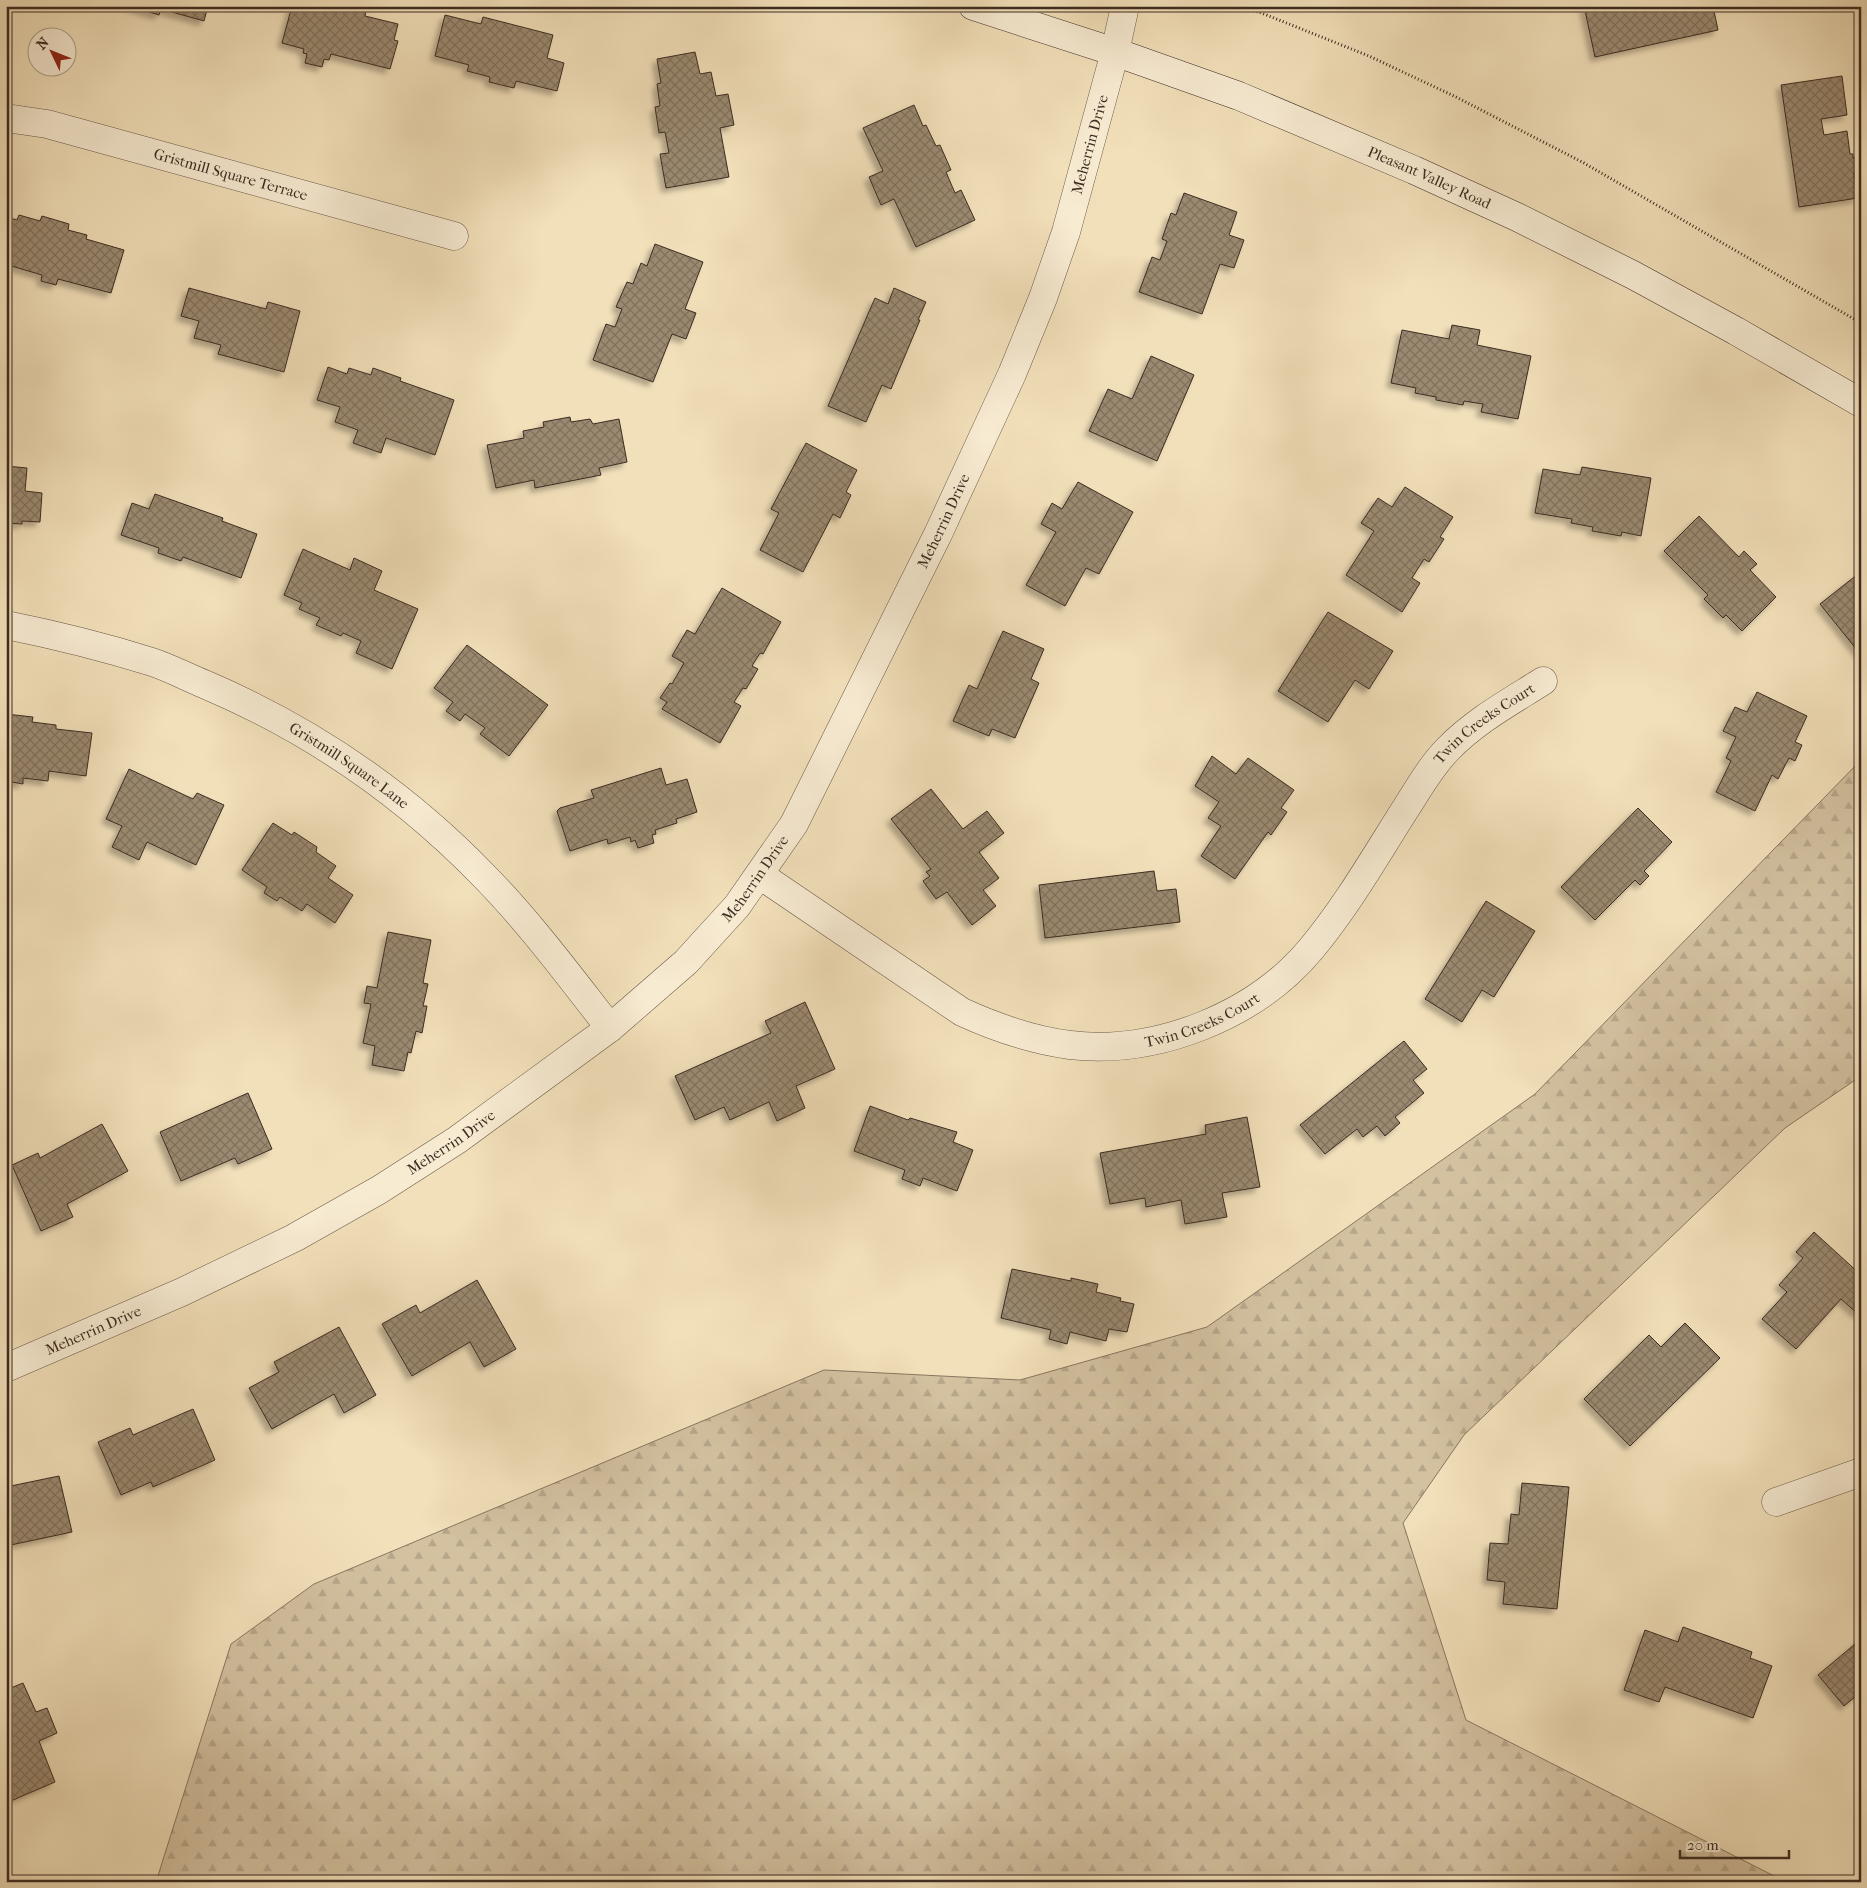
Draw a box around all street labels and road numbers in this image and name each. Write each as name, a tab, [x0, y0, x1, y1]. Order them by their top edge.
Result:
street label: Meherrin Drive	[1068, 92, 1112, 196]
street label: Pleasant Valley Road	[1365, 143, 1495, 213]
street label: Gristmill Square Terrace	[152, 145, 310, 204]
street label: Meherrin Drive	[913, 470, 974, 571]
street label: Twin Creeks Court	[1430, 679, 1539, 767]
street label: Gristmill Square Lane	[286, 719, 413, 813]
street label: Meherrin Drive	[718, 831, 793, 926]
street label: Twin Creeks Court	[1143, 989, 1263, 1051]
street label: Meherrin Drive	[404, 1106, 499, 1179]
street label: Meherrin Drive	[43, 1302, 144, 1359]

